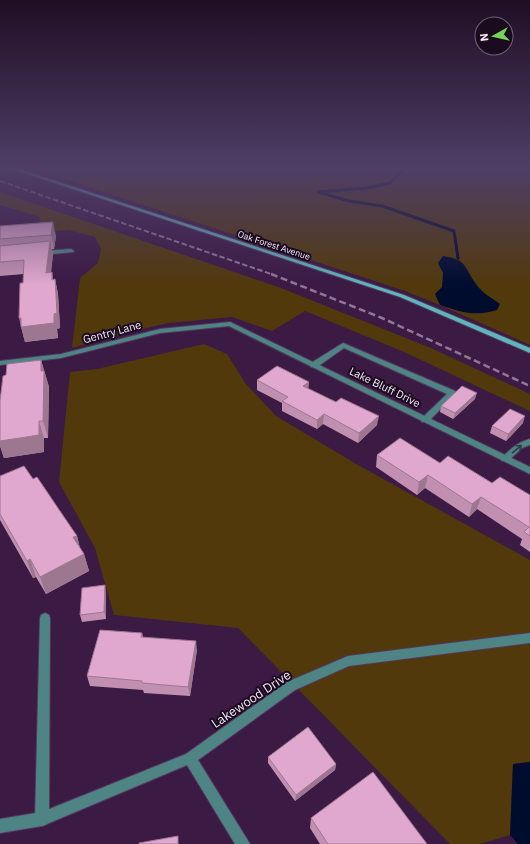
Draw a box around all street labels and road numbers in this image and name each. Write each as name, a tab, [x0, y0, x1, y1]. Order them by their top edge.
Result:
street label: Oak Forest Avenue	[236, 228, 312, 262]
street label: Gentry Lane	[81, 318, 143, 346]
street label: Lake Bluff Drive	[347, 364, 423, 410]
street label: Lakewood Drive	[208, 666, 294, 732]

